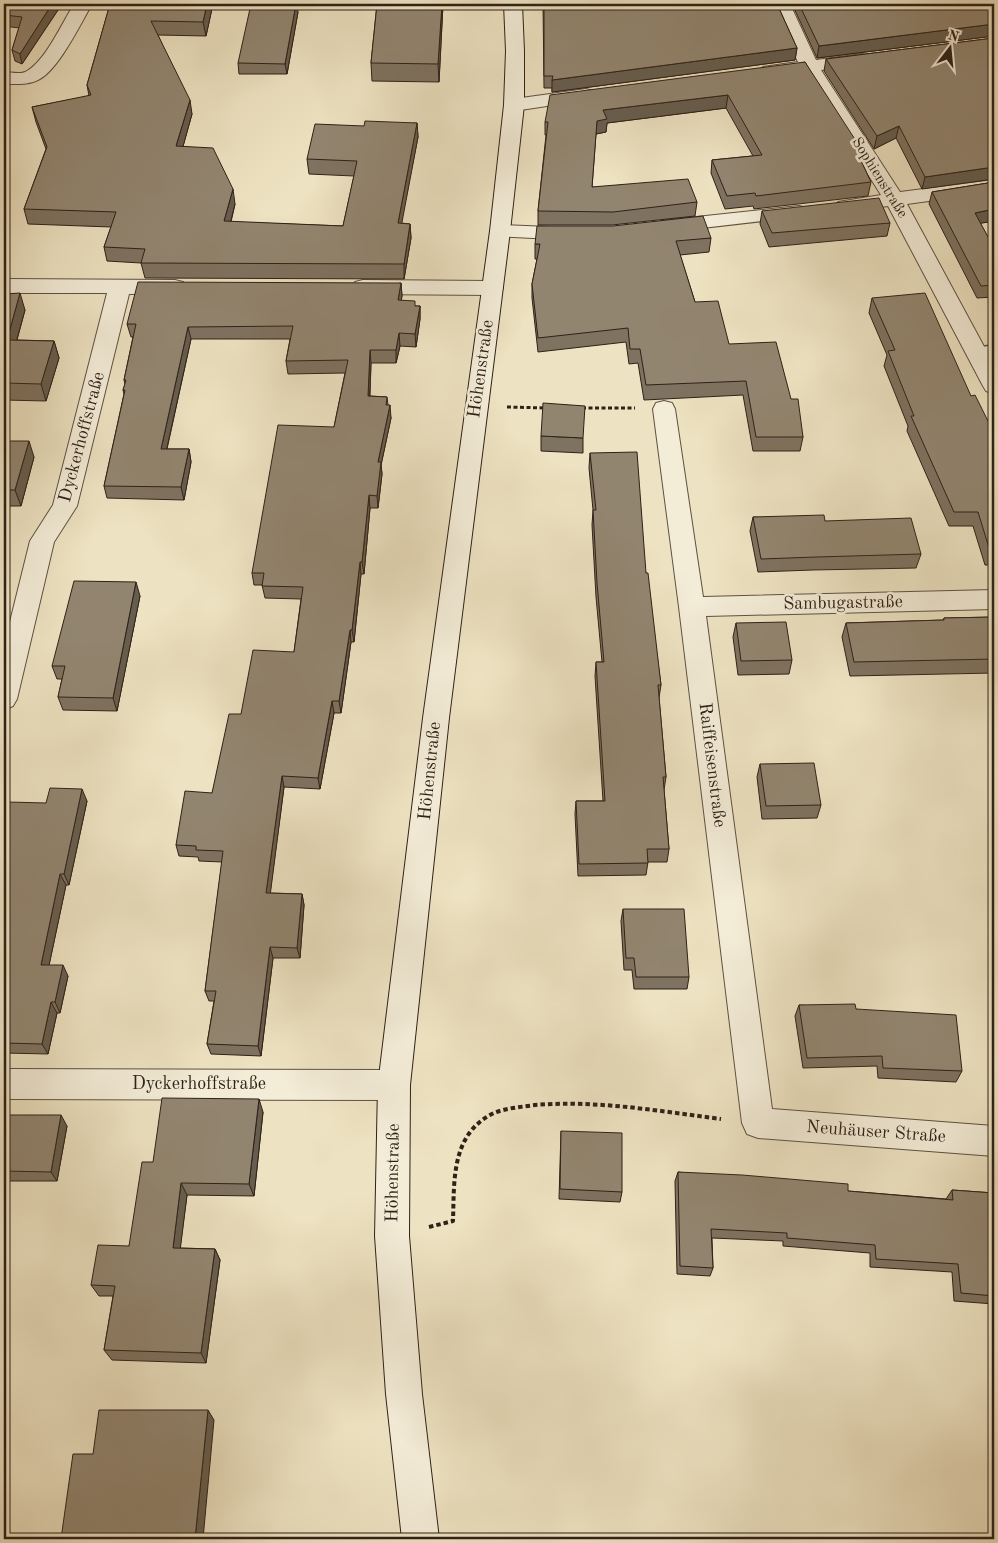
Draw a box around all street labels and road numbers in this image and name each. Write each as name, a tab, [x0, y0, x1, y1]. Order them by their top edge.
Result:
street label: Sophienstraße	[848, 135, 910, 221]
street label: Höhenstraße	[465, 319, 497, 419]
street label: Dyckerhoffstraße	[56, 370, 108, 504]
street label: Sambugastraße	[783, 593, 903, 613]
street label: Raiffeisenstraße	[695, 702, 729, 828]
street label: Höhenstraße	[416, 721, 444, 821]
street label: Dyckerhoffstraße	[132, 1075, 266, 1093]
street label: Neuhäuser Straße	[806, 1118, 946, 1146]
street label: Höhenstraße	[383, 1123, 403, 1223]

